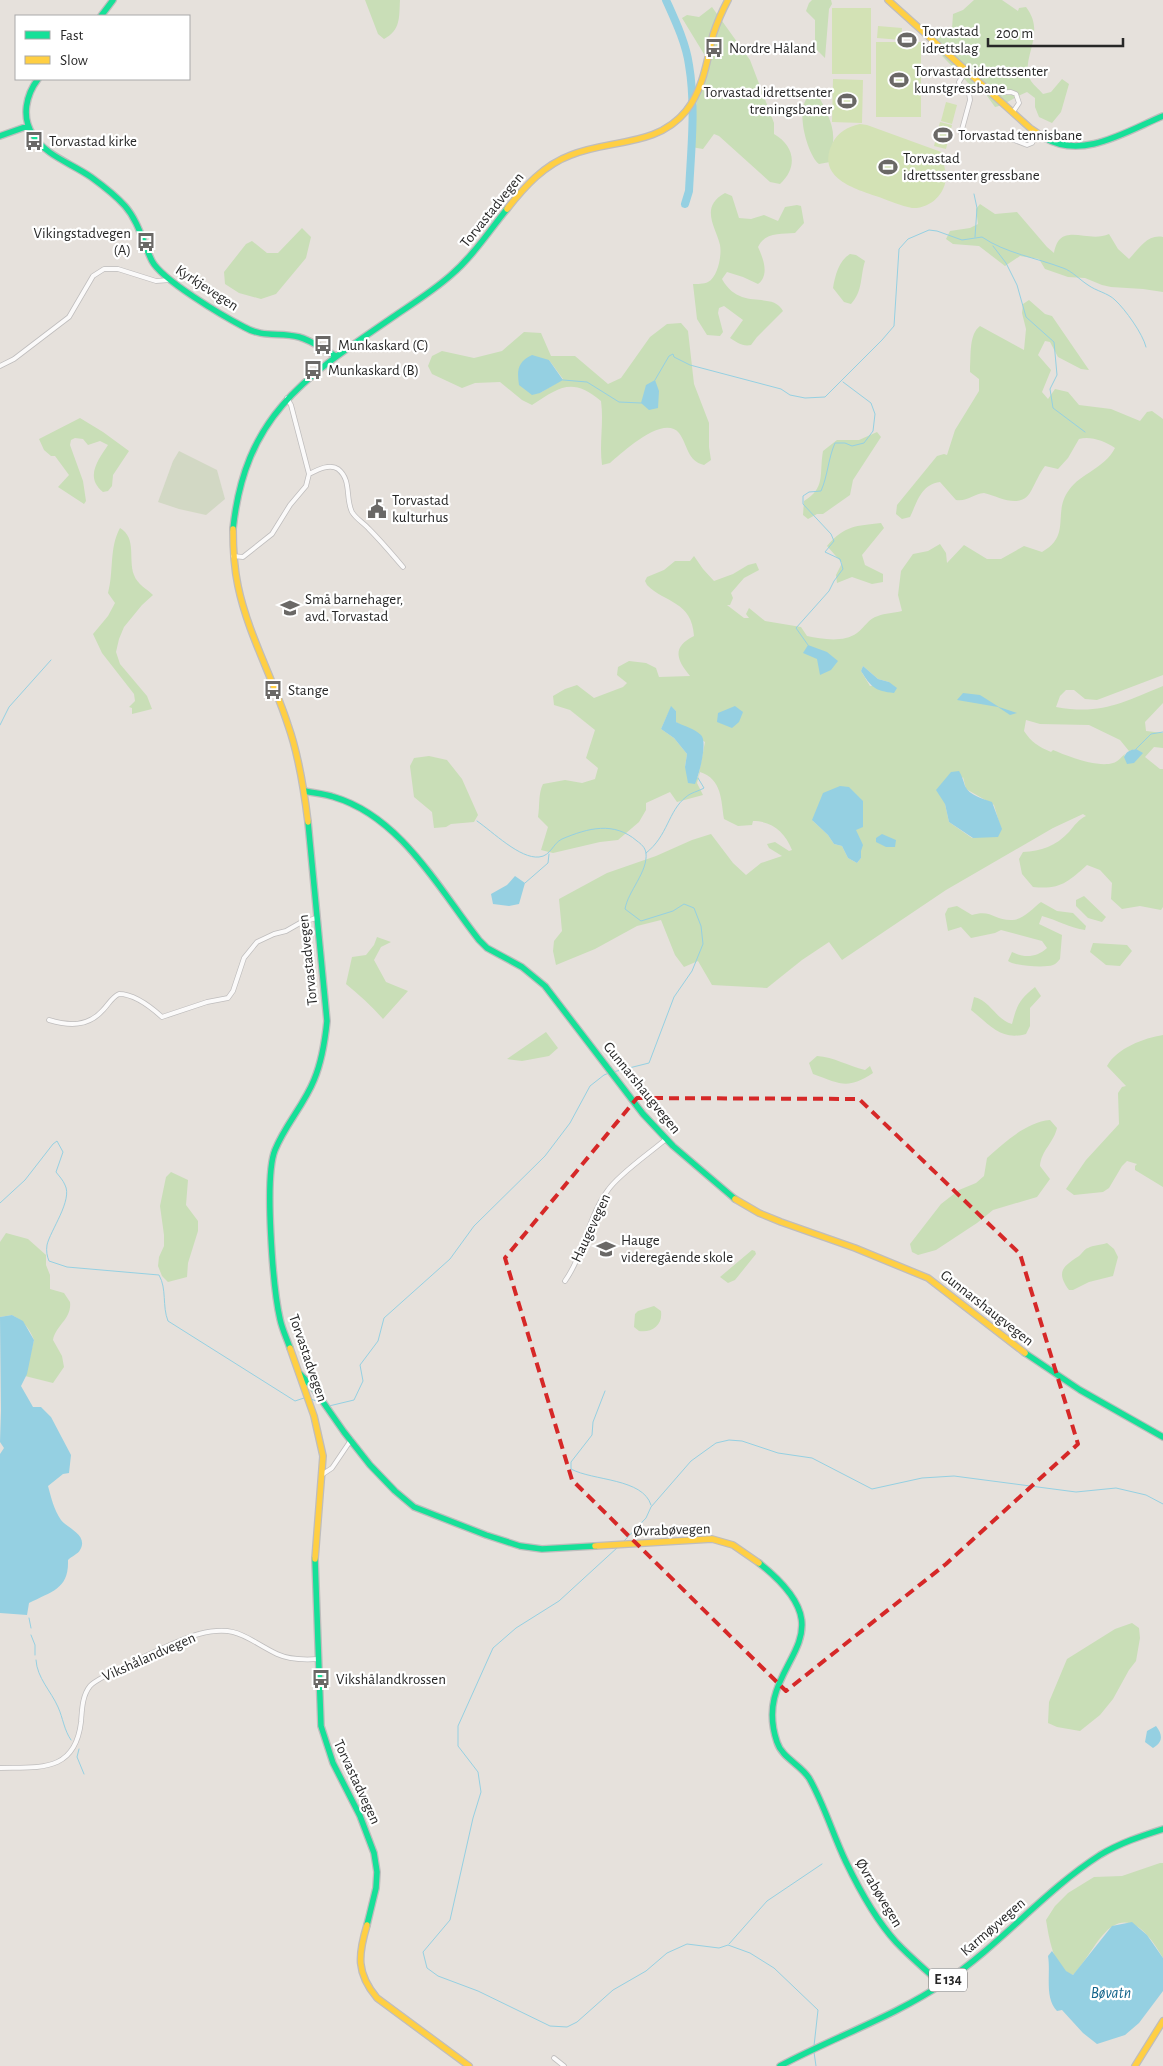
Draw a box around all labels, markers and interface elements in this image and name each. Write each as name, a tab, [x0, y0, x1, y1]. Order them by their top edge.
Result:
legend	[15, 15, 190, 80]
scale bar	[988, 15, 1123, 47]
place label: Torvastad idrettslag	[922, 24, 979, 56]
text: 200 m	[996, 26, 1033, 41]
text: Fast	[60, 28, 84, 43]
sports icon: Torvastad idrettslag	[896, 29, 918, 51]
bus stop icon: Nordre Håland	[703, 37, 725, 59]
place label: Nordre Håland	[729, 41, 816, 56]
text: Slow	[60, 53, 88, 68]
place label: Torvastad idrettssenter kunstgressbane	[914, 64, 1048, 96]
sports icon: Torvastad idrettssenter kunstgressbane	[888, 69, 910, 91]
place label: Torvastad idrettsenter treningsbaner	[704, 85, 832, 117]
sports icon: Torvastad idrettsenter treningsbaner	[836, 90, 858, 112]
sports icon: Torvastad tennisbane	[932, 124, 954, 146]
place label: Torvastad tennisbane	[958, 128, 1082, 143]
bus stop icon: Torvastad kirke	[23, 130, 45, 152]
place label: Torvastad kirke	[49, 134, 137, 149]
place label: Torvastad idrettssenter gressbane	[903, 151, 1040, 183]
sports icon: Torvastad idrettssenter gressbane	[877, 156, 899, 178]
street label: Torvastadvegen	[457, 170, 527, 250]
place label: Vikingstadvegen (A)	[34, 226, 131, 258]
bus stop icon: Vikingstadvegen (A)	[135, 231, 157, 253]
street label: Kyrkjevegen	[173, 262, 241, 314]
bus stop icon: Munkaskard (C)	[312, 334, 334, 356]
place label: Munkaskard (C)	[338, 338, 429, 353]
bus stop icon: Munkaskard (B)	[302, 359, 324, 381]
place label: Munkaskard (B)	[328, 363, 419, 378]
place label: Torvastad kulturhus	[392, 493, 449, 525]
public building icon: Torvastad kulturhus	[366, 498, 388, 520]
place label: Små barnehager, avd. Torvastad	[305, 592, 403, 624]
school or university icon: Små barnehager, avd. Torvastad	[279, 597, 301, 619]
bus stop icon: Stange	[262, 679, 284, 701]
place label: Stange	[288, 683, 329, 698]
street label: Torvastadvegen	[296, 914, 320, 1006]
street label: Gunnarshaugvegen	[601, 1039, 683, 1137]
street label: Haugevegen	[569, 1191, 613, 1265]
place label: Hauge videregående skole	[621, 1233, 733, 1265]
school or university icon: Hauge videregående skole	[595, 1238, 617, 1260]
street label: Gunnarshaugvegen	[938, 1267, 1036, 1349]
street label: Torvastadvegen	[286, 1312, 330, 1404]
street label: Øvrabøvegen	[633, 1521, 711, 1539]
street label: Vikshålandvegen	[100, 1630, 198, 1684]
bus stop icon: Vikshålandkrossen	[310, 1668, 332, 1690]
place label: Vikshålandkrossen	[336, 1672, 446, 1687]
street label: Torvastadvegen	[331, 1737, 383, 1827]
street label: Øvrabøvegen	[853, 1856, 905, 1930]
street label: Karmøyvegen	[958, 1895, 1028, 1959]
road number: E 134	[929, 1968, 967, 1992]
water label: Bøvatn	[1091, 1985, 1131, 2001]

